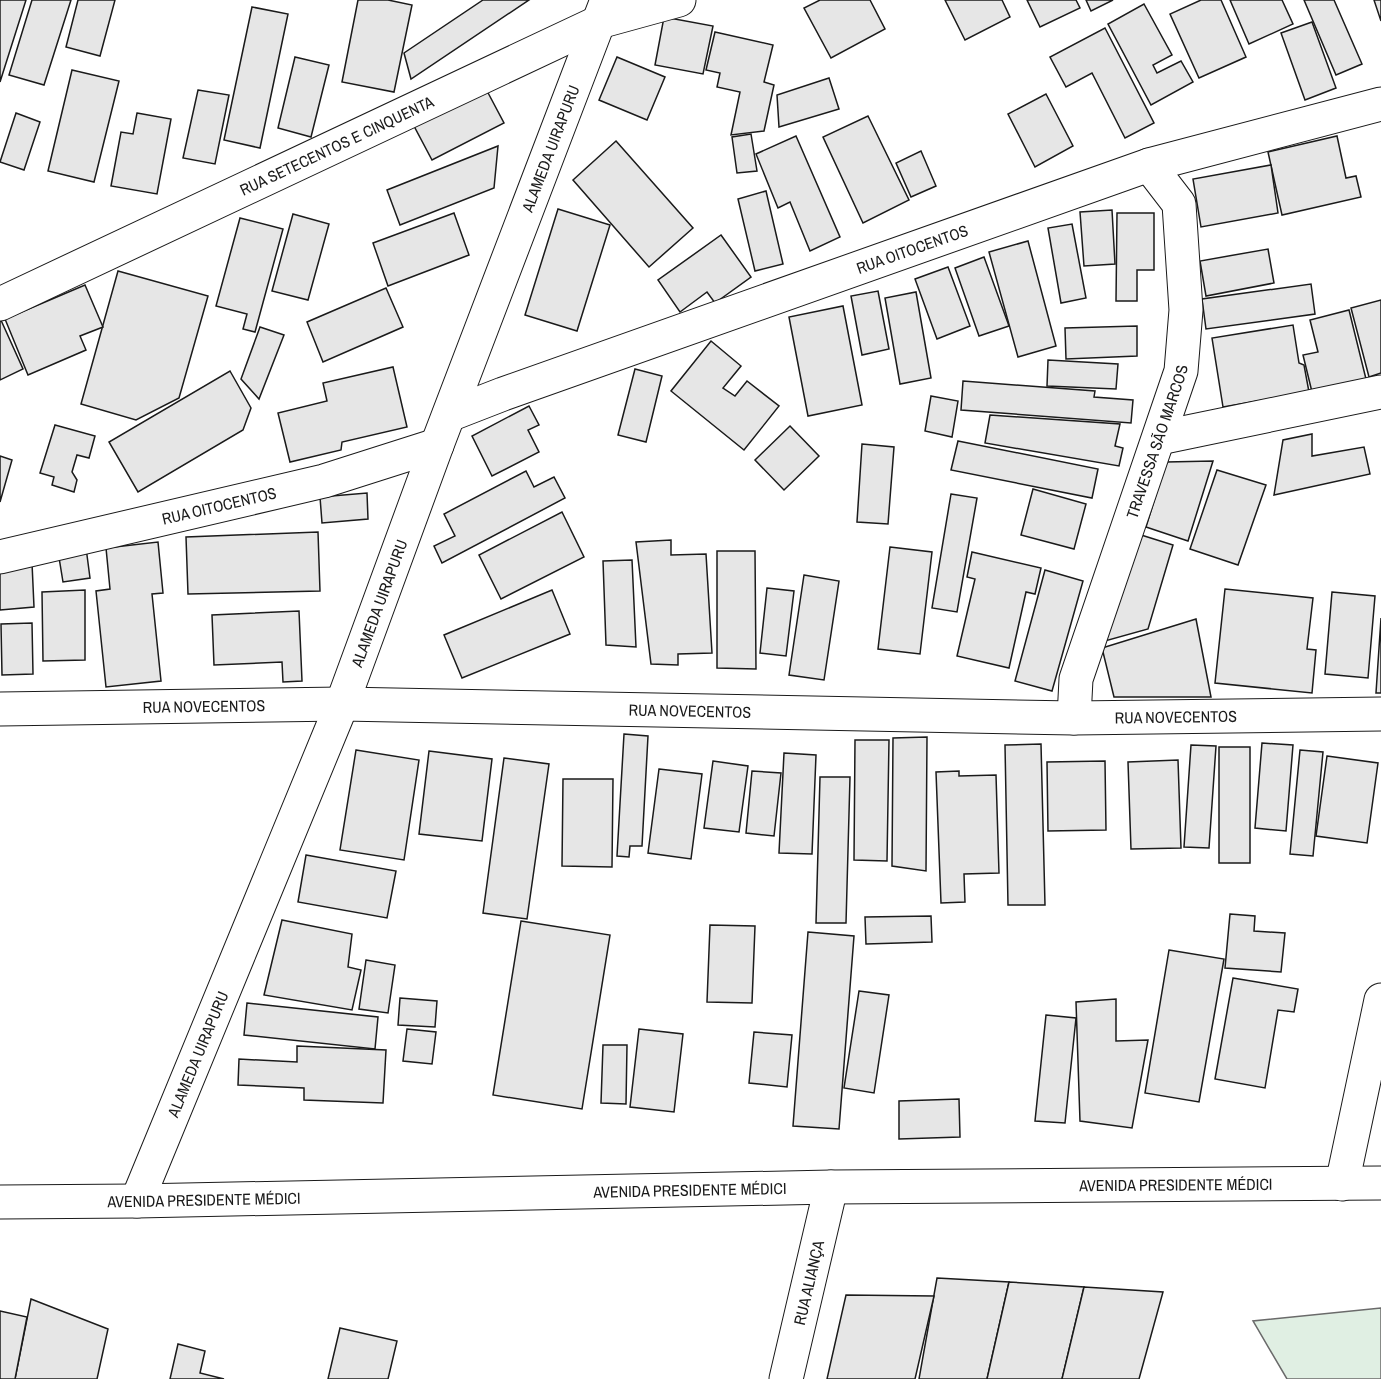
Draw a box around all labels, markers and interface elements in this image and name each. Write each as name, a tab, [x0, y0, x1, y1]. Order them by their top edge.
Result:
street label: ALAMEDA UIRAPURU	[516, 82, 585, 216]
street label: RUA SETECENTOS E CINQUENTA	[236, 90, 437, 201]
street label: RUA OITOCENTOS	[853, 219, 971, 279]
street label: TRAVESSA SÃO MARCOS	[1121, 364, 1192, 521]
street label: RUA OITOCENTOS	[160, 481, 279, 530]
street label: ALAMEDA UIRAPURU	[345, 536, 412, 671]
street label: RUA NOVECENTOS	[143, 694, 266, 718]
street label: RUA NOVECENTOS	[628, 698, 752, 723]
street label: RUA NOVECENTOS	[1114, 705, 1237, 728]
street label: ALAMEDA UIRAPURU	[161, 988, 233, 1121]
street label: AVENIDA PRESIDENTE MÉDICI	[1078, 1173, 1273, 1196]
street label: AVENIDA PRESIDENTE MÉDICI	[592, 1177, 787, 1203]
street label: AVENIDA PRESIDENTE MÉDICI	[106, 1187, 301, 1212]
street label: RUA ALIANÇA	[788, 1238, 829, 1327]

